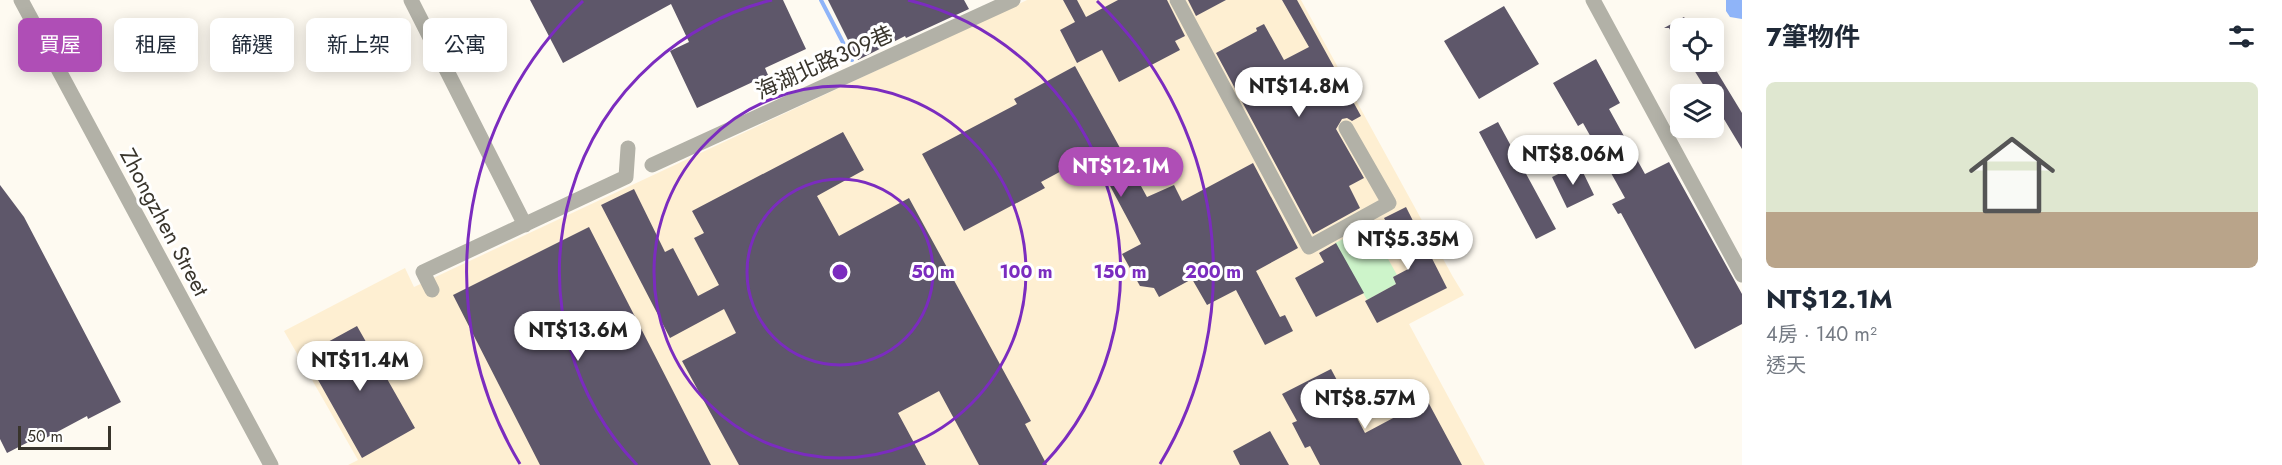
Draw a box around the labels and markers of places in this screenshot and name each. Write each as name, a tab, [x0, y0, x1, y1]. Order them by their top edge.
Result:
pin: NT$14.8M	[1237, 67, 1361, 118]
pin: NT$8.06M	[1511, 135, 1635, 186]
pin: NT$12.1M	[1059, 147, 1183, 198]
pin: NT$5.35M	[1346, 220, 1470, 271]
centre of rings	[830, 262, 850, 282]
pin: NT$13.6M	[516, 311, 640, 362]
pin: NT$11.4M	[298, 341, 422, 392]
pin: NT$8.57M	[1303, 379, 1427, 430]

